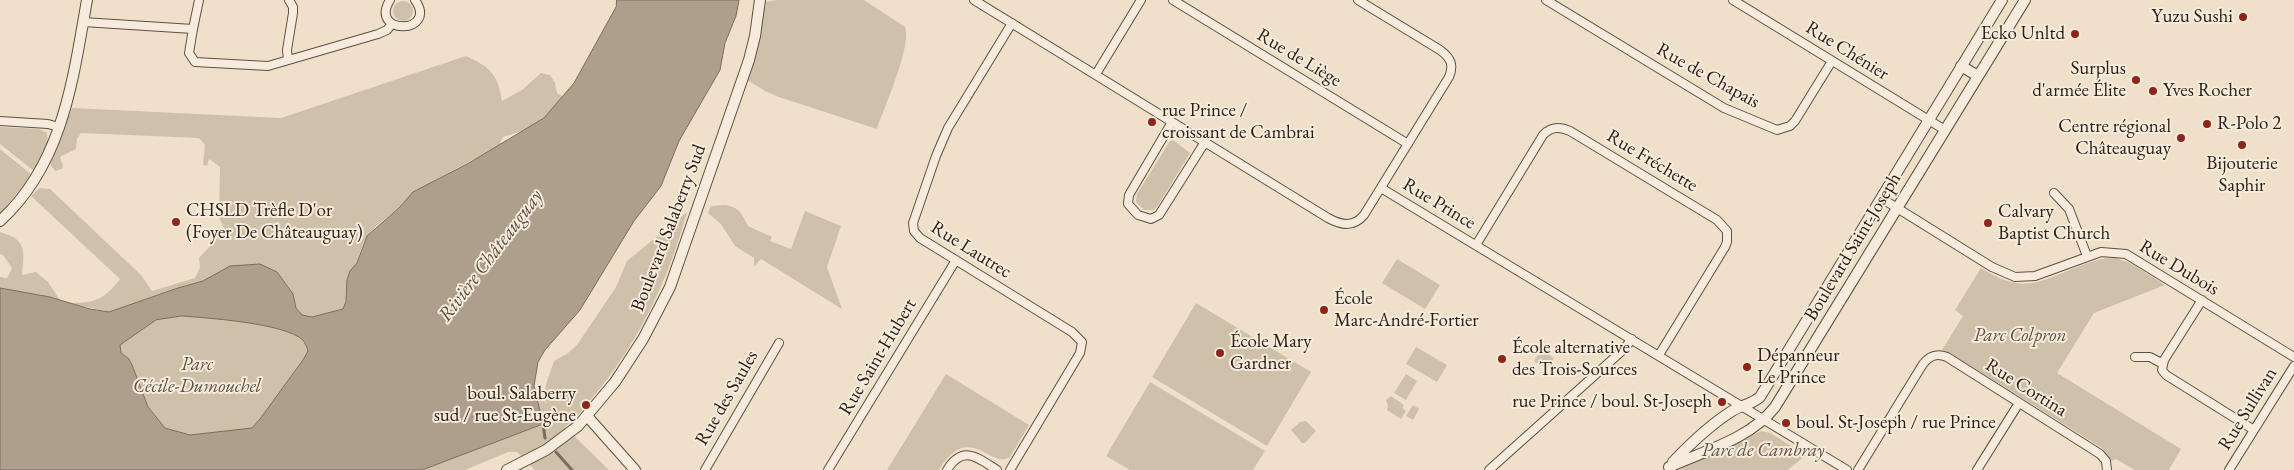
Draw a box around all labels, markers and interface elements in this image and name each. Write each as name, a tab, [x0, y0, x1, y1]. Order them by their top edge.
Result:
place label: Yuzu Sushi	[2152, 6, 2233, 28]
marker: Yuzu Sushi	[2237, 11, 2249, 23]
street label: Rue Chénier	[1801, 16, 1893, 86]
place label: Ecko Unltd	[1981, 23, 2065, 45]
street label: Rue de Liège	[1253, 24, 1345, 92]
marker: Ecko Unltd	[2069, 28, 2081, 40]
street label: Rue de Chapais	[1652, 38, 1764, 114]
place label: Surplus d'armée Élite	[2032, 58, 2126, 102]
marker: Surplus d'armée Élite	[2130, 74, 2142, 86]
place label: Yves Rocher	[2163, 80, 2252, 102]
marker: Yves Rocher	[2147, 85, 2159, 97]
place label: rue Prince / croissant de Cambrai	[1162, 100, 1315, 144]
place label: R-Polo 2	[2217, 113, 2281, 135]
marker: rue Prince / croissant de Cambrai	[1146, 116, 1158, 128]
place label: Centre régional Châteauguay	[2058, 116, 2171, 160]
marker: R-Polo 2	[2201, 118, 2213, 130]
street label: Rue Fréchette	[1602, 125, 1702, 197]
marker: Centre régional Châteauguay	[2175, 132, 2187, 144]
marker: Bijouterie Saphir	[2236, 139, 2248, 151]
street label: Boulevard Salaberry Sud	[627, 141, 711, 315]
place label: Bijouterie Saphir	[2206, 153, 2278, 197]
street label: Boulevard Saint-Joseph	[1800, 169, 1906, 325]
street label: Rue Prince	[1398, 173, 1480, 235]
water label: Rivière Châteauguay	[434, 185, 548, 327]
place label: CHSLD Trèfle D'or (Foyer De Châteauguay)	[186, 200, 363, 244]
place label: Calvary Baptist Church	[1998, 201, 2110, 245]
marker: CHSLD Trèfle D'or (Foyer De Châteauguay)	[170, 216, 182, 228]
street label: Rue Lautrec	[926, 216, 1016, 284]
marker: Calvary Baptist Church	[1982, 217, 1994, 229]
street label: Rue Dubois	[2135, 235, 2223, 301]
place label: École Marc-André-Fortier	[1334, 288, 1479, 332]
street label: Rue Saint-Hubert	[834, 295, 922, 419]
marker: École Marc-André-Fortier	[1318, 304, 1330, 316]
park label: Parc Colpron	[1974, 325, 2066, 347]
place label: École Mary Gardner	[1230, 331, 1311, 375]
place label: École alternative des Trois-Sources	[1512, 337, 1637, 381]
place label: Dépanneur Le Prince	[1757, 345, 1840, 389]
street label: Rue des Saules	[691, 346, 763, 450]
marker: École Mary Gardner	[1214, 347, 1226, 359]
marker: École alternative des Trois-Sources	[1496, 353, 1508, 365]
park label: Parc Cécile-Dumouchel	[133, 354, 261, 398]
street label: Rue Cortina	[1981, 354, 2071, 422]
marker: Dépanneur Le Prince	[1741, 361, 1753, 373]
street label: Rue Sullivan	[2214, 364, 2282, 454]
place label: boul. Salaberry sud / rue St-Eugène	[434, 383, 576, 427]
place label: rue Prince / boul. St-Joseph	[1512, 391, 1712, 413]
marker: rue Prince / boul. St-Joseph	[1716, 396, 1728, 408]
marker: boul. Salaberry sud / rue St-Eugène	[580, 399, 592, 411]
place label: boul. St-Joseph / rue Prince	[1796, 412, 1996, 434]
marker: boul. St-Joseph / rue Prince	[1780, 417, 1792, 429]
park label: Parc de Cambray	[1701, 440, 1825, 462]

